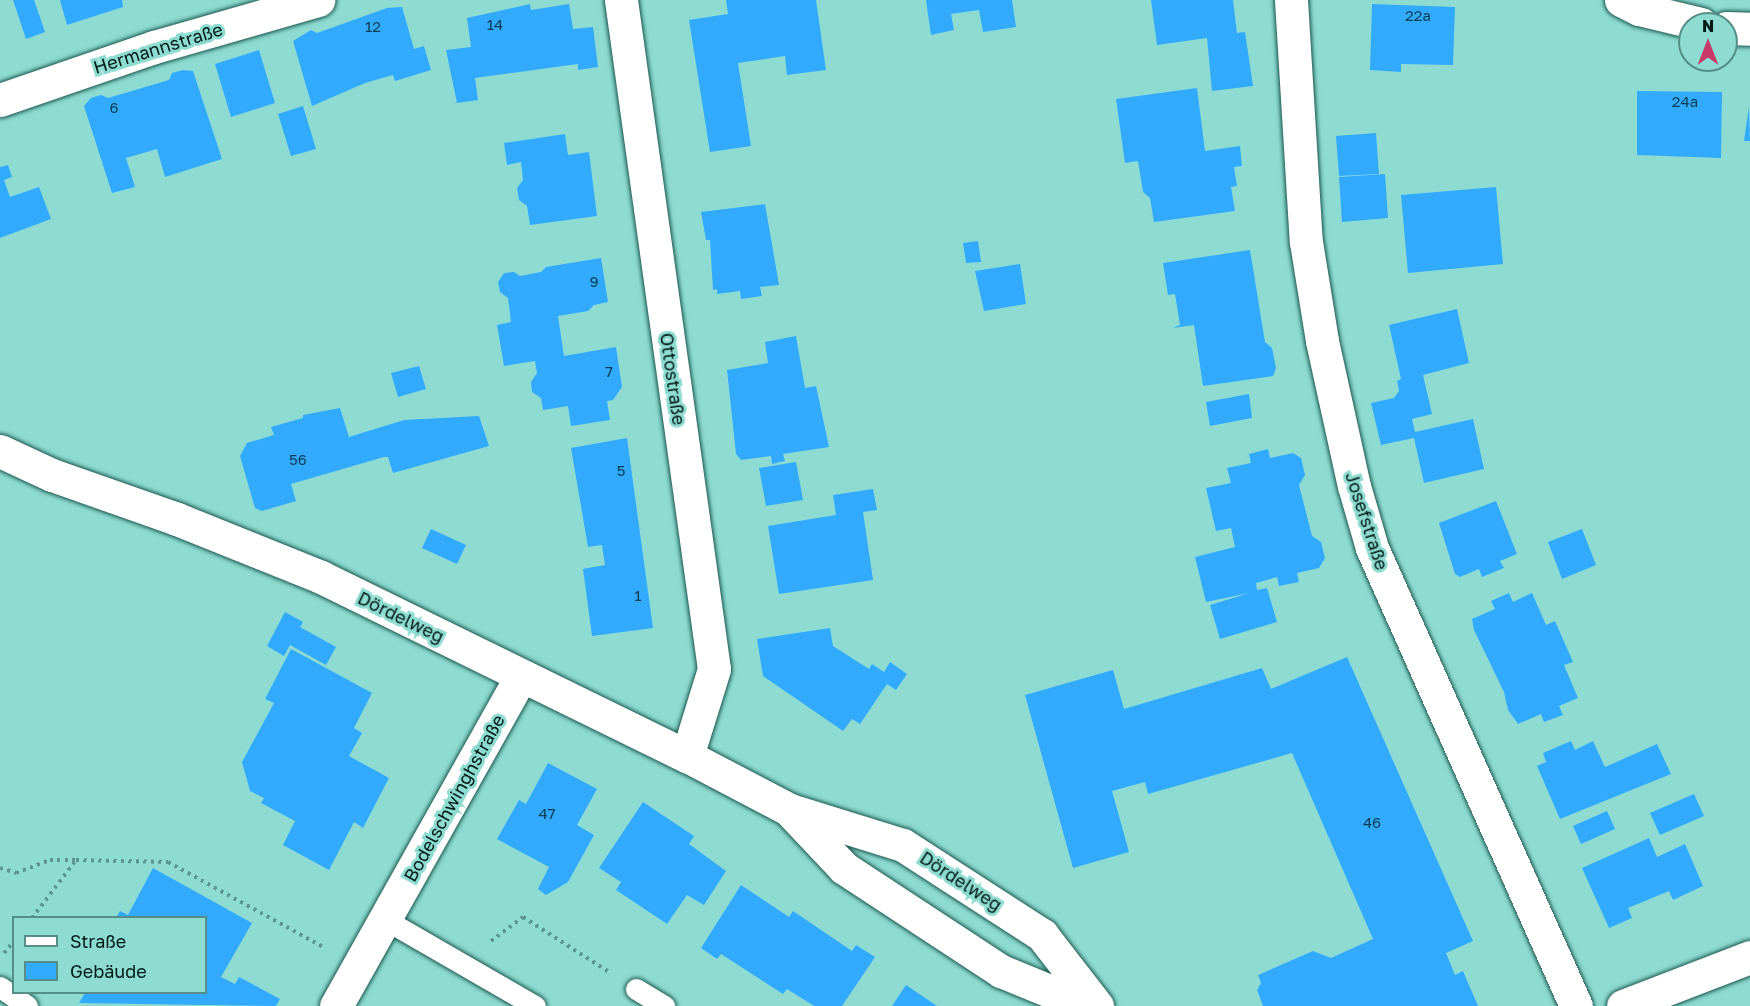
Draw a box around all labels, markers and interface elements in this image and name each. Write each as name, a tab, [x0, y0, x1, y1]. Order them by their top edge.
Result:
house number: 22a	[1405, 7, 1431, 25]
north arrow	[1678, 12, 1738, 72]
house number: 14	[487, 16, 503, 34]
text: N	[1702, 16, 1714, 36]
street label: Hermannstraße	[91, 18, 225, 78]
house number: 12	[365, 18, 381, 36]
house number: 24a	[1672, 93, 1698, 111]
house number: 6	[109, 99, 119, 117]
house number: 9	[589, 273, 599, 291]
street label: Ottostraße	[656, 331, 690, 427]
house number: 7	[605, 363, 613, 381]
house number: 56	[289, 451, 307, 469]
house number: 5	[617, 462, 625, 480]
street label: Josefstraße	[1341, 469, 1393, 573]
street label: Dördelweg	[354, 587, 448, 647]
house number: 1	[634, 587, 642, 605]
street label: Bodelschwinghstraße	[399, 711, 509, 885]
house number: 47	[538, 805, 556, 823]
house number: 46	[1363, 814, 1381, 832]
street label: Dördelweg	[916, 847, 1006, 915]
legend	[12, 916, 207, 994]
text: Straße	[70, 930, 126, 952]
text: Gebäude	[70, 960, 147, 982]

